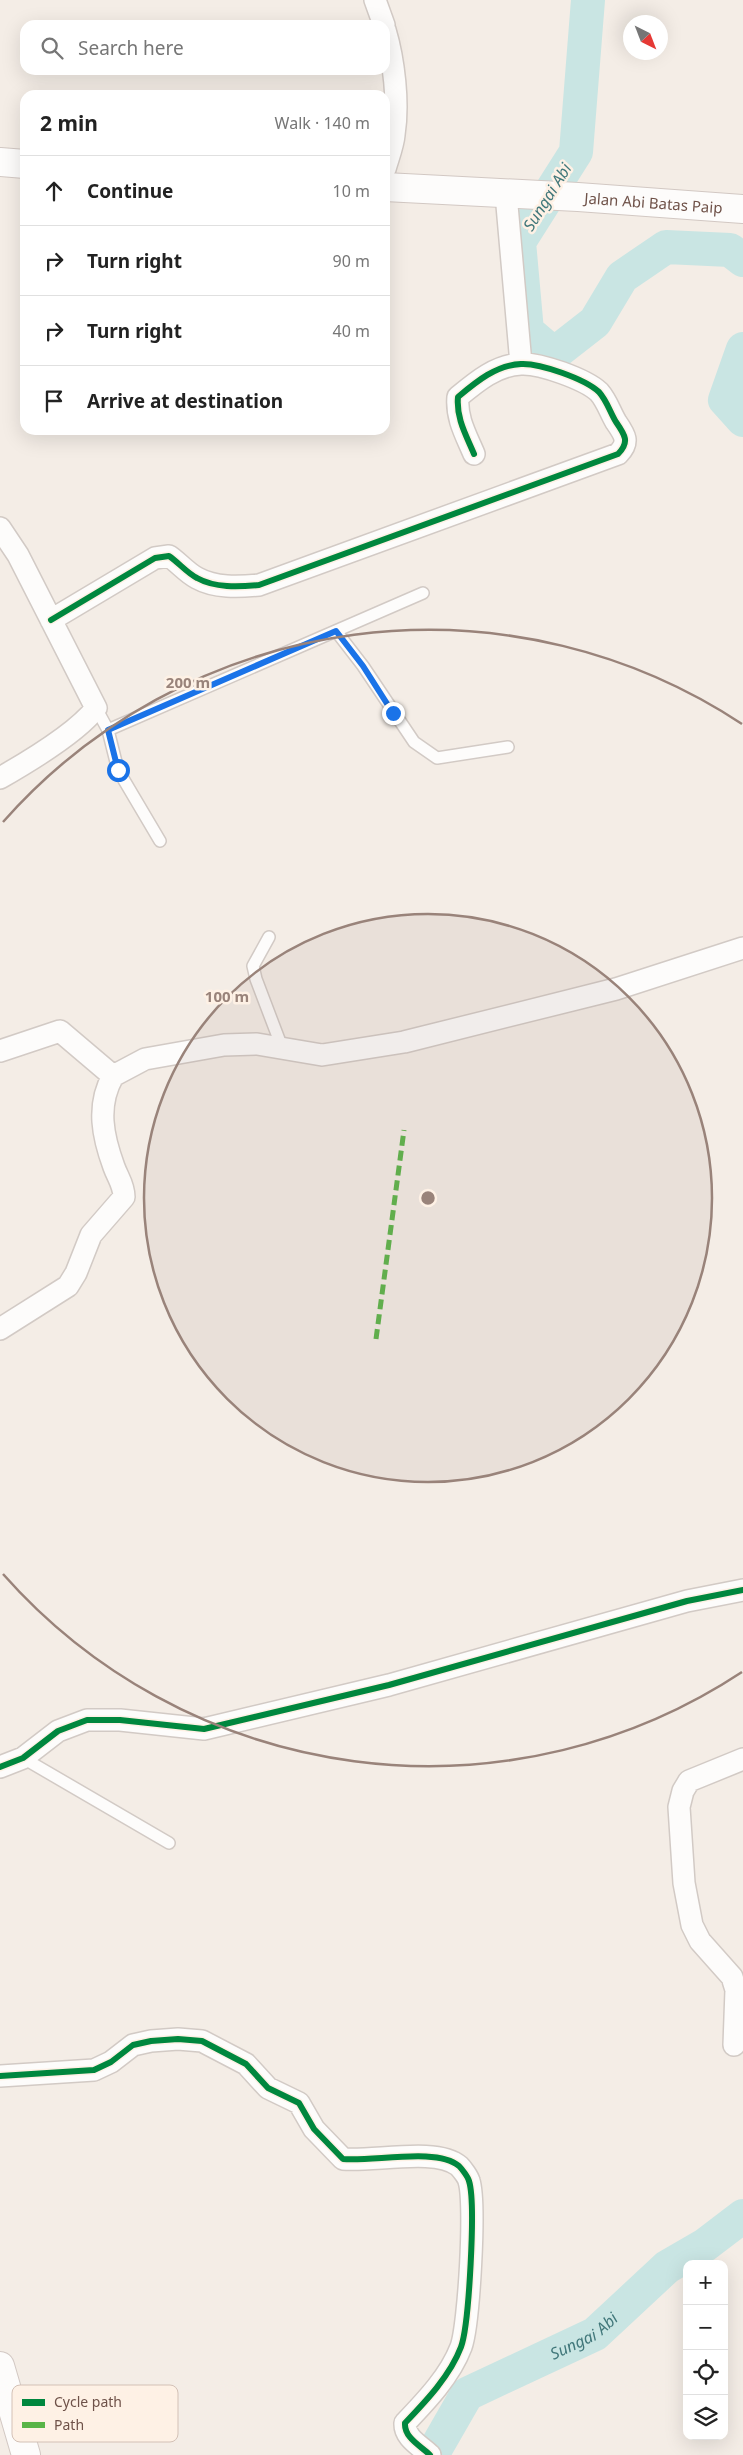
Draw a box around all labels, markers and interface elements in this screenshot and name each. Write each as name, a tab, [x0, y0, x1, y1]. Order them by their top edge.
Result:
north arrow	[623, 15, 668, 60]
search box	[20, 20, 390, 75]
icon: search	[38, 34, 66, 62]
text: Search here	[78, 35, 184, 61]
text: 2 min	[40, 109, 98, 137]
text: Walk · 140 m	[275, 112, 370, 134]
water label: Sungai Abi	[518, 158, 577, 235]
icon: ahead	[40, 177, 68, 205]
text: Continue	[87, 178, 173, 204]
text: 10 m	[333, 180, 370, 202]
street label: Jalan Abi Batas Paip	[582, 187, 723, 217]
icon: right	[40, 247, 68, 275]
text: Turn right	[87, 248, 182, 274]
text: 90 m	[333, 250, 370, 272]
icon: right	[40, 317, 68, 345]
text: Turn right	[87, 318, 182, 344]
text: 40 m	[333, 320, 370, 342]
icon: arrive	[40, 387, 68, 415]
text: Arrive at destination	[87, 388, 283, 414]
text: 200 m	[166, 672, 210, 692]
route end	[382, 702, 405, 725]
route start	[107, 759, 130, 782]
text: 100 m	[205, 986, 249, 1006]
centre of rings	[419, 1189, 437, 1207]
map controls	[683, 2260, 728, 2440]
button: +	[683, 2260, 728, 2305]
button: −	[683, 2305, 728, 2350]
water label: Sungai Abi	[546, 2307, 623, 2365]
button: locate	[683, 2350, 728, 2395]
legend	[12, 2385, 178, 2442]
text: Cycle path	[54, 2392, 122, 2411]
button: layers	[683, 2395, 728, 2440]
text: Path	[54, 2415, 84, 2434]

